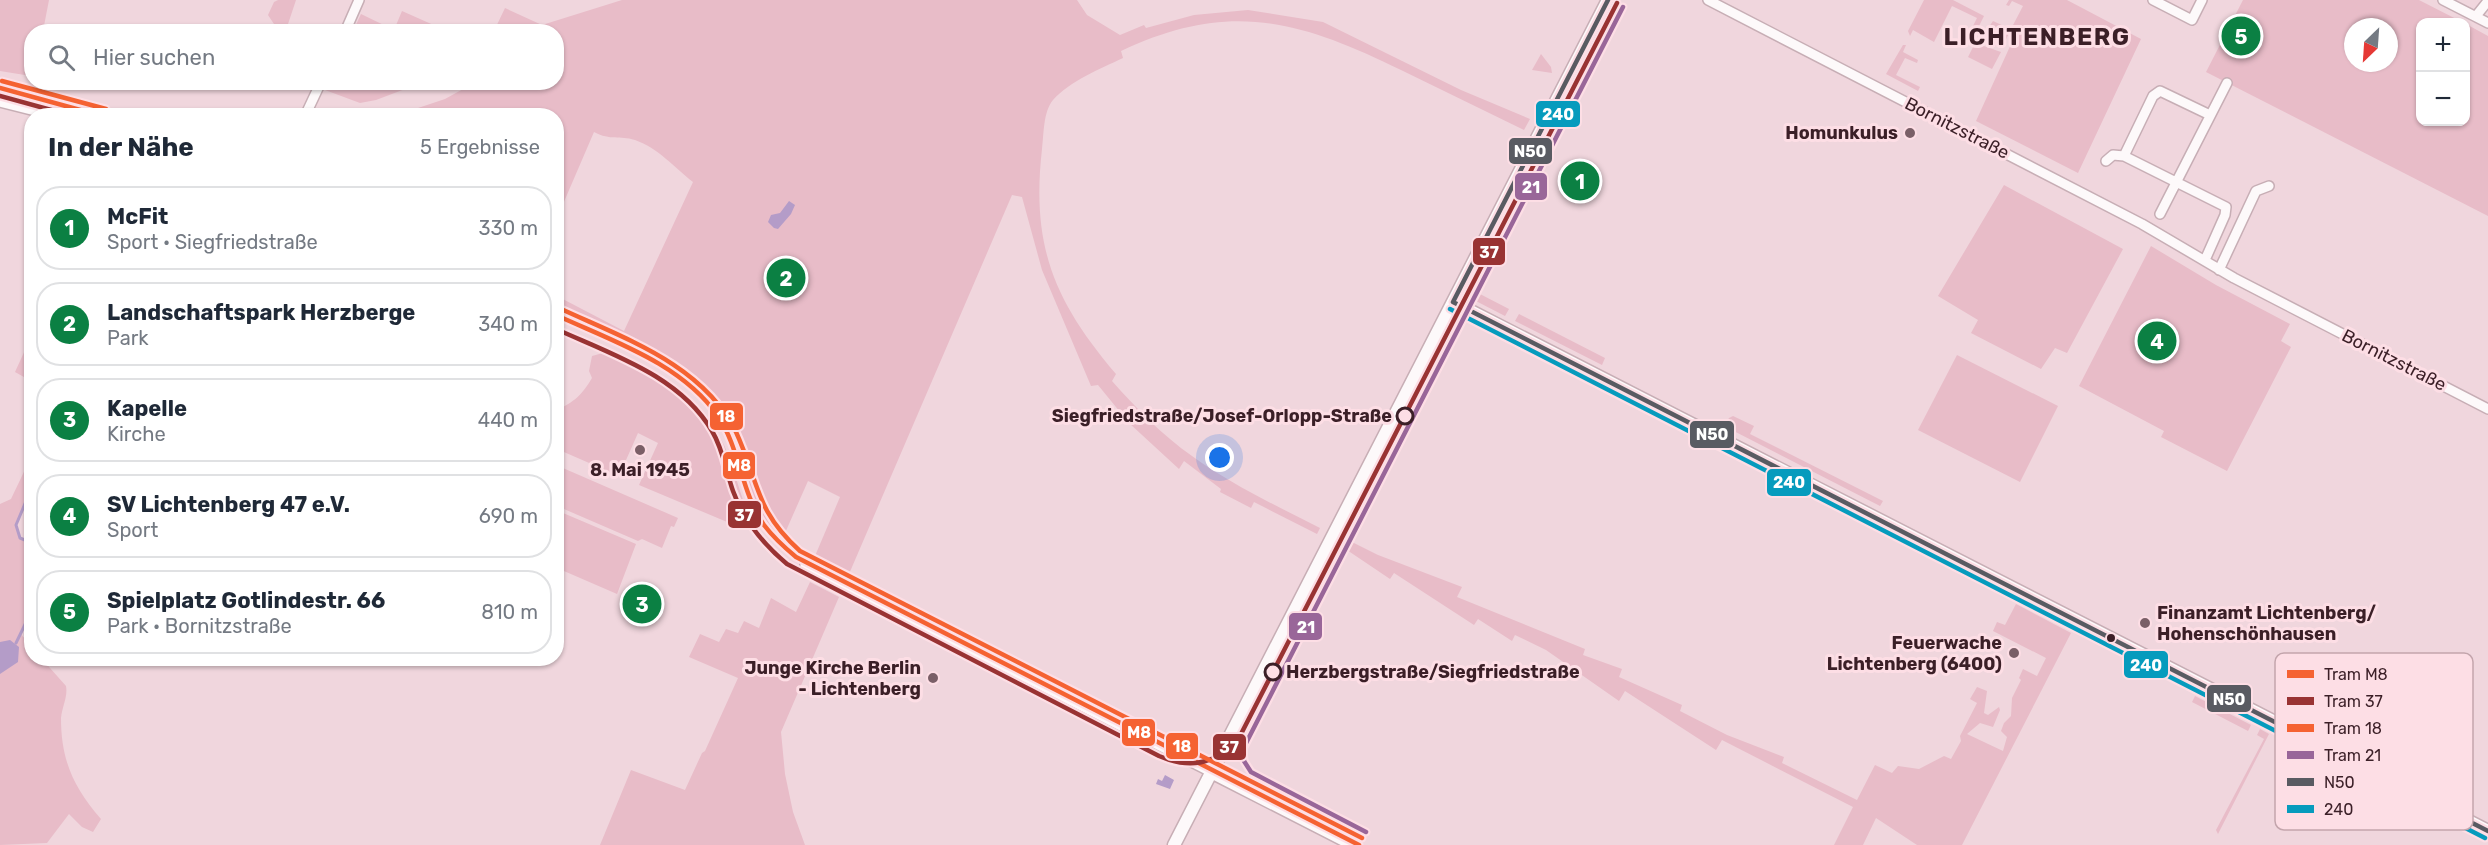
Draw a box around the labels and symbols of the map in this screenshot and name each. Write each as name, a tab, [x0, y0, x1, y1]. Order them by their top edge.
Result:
pin: 5	[2222, 14, 2260, 58]
north arrow	[2344, 18, 2398, 72]
district label: LICHTENBERG	[1943, 23, 2131, 51]
street label: Bornitzstraße	[1901, 92, 2013, 164]
line badge: 240	[1535, 100, 1581, 128]
text: 240	[1542, 105, 1574, 124]
place label: Homunkulus	[1785, 122, 1898, 144]
marker: Homunkulus	[1903, 126, 1917, 140]
line badge: N50	[1508, 137, 1553, 165]
text: N50	[1514, 142, 1546, 161]
pin: 1	[1560, 158, 1600, 204]
line badge: 21	[1514, 172, 1548, 201]
text: 21	[1522, 178, 1540, 197]
line badge: 37	[1472, 237, 1506, 266]
text: 37	[1479, 243, 1499, 262]
pin: 2	[766, 256, 806, 300]
pin: 4	[2138, 318, 2176, 364]
street label: Bornitzstraße	[2338, 324, 2450, 396]
line badge: 18	[709, 402, 744, 431]
place label: Siegfriedstraße/Josef-Orlopp-Straße	[1052, 405, 1392, 427]
text: 18	[717, 407, 736, 426]
marker: Siegfriedstraße/Josef-Orlopp-Straße	[1396, 407, 1414, 425]
line badge: N50	[1689, 420, 1735, 449]
text: N50	[1696, 425, 1728, 444]
marker: 8. Mai 1945	[633, 443, 647, 457]
your location	[1205, 443, 1234, 472]
line badge: M8	[722, 451, 756, 480]
text: M8	[727, 456, 751, 475]
place label: 8. Mai 1945	[590, 459, 690, 481]
line badge: 240	[1766, 468, 1812, 497]
text: 240	[1773, 473, 1805, 492]
line badge: 37	[727, 500, 762, 529]
text: 37	[734, 506, 754, 525]
pin: 3	[622, 582, 662, 626]
place label: Finanzamt Lichtenberg/ Hohenschönhausen	[2157, 602, 2377, 645]
line badge: 21	[1288, 612, 1323, 641]
marker: Finanzamt Lichtenberg/ Hohenschönhausen	[2138, 616, 2152, 630]
text: 21	[1297, 618, 1315, 637]
place label: Feuerwache Lichtenberg (6400)	[1827, 632, 2002, 675]
unlabelled marker	[2105, 632, 2117, 644]
marker: Feuerwache Lichtenberg (6400)	[2007, 646, 2021, 660]
line badge: 240	[2123, 650, 2169, 679]
legend	[2275, 653, 2473, 830]
text: 240	[2130, 656, 2162, 675]
place label: Junge Kirche Berlin - Lichtenberg	[744, 657, 921, 700]
place label: Herzbergstraße/Siegfriedstraße	[1286, 661, 1580, 683]
marker: Herzbergstraße/Siegfriedstraße	[1264, 663, 1282, 681]
text: Tram M8	[2324, 665, 2388, 684]
marker: Junge Kirche Berlin - Lichtenberg	[926, 671, 940, 685]
line badge: N50	[2206, 684, 2252, 713]
text: N50	[2213, 690, 2245, 709]
text: Tram 37	[2324, 692, 2383, 711]
line badge: M8	[1121, 718, 1156, 747]
text: Tram 18	[2324, 719, 2382, 738]
text: M8	[1127, 723, 1151, 742]
line badge: 18	[1165, 732, 1199, 760]
line badge: 37	[1212, 733, 1247, 761]
text: 18	[1173, 737, 1192, 756]
text: 37	[1219, 738, 1239, 757]
text: Tram 21	[2324, 746, 2381, 765]
text: N50	[2324, 773, 2355, 792]
text: 240	[2324, 800, 2353, 819]

